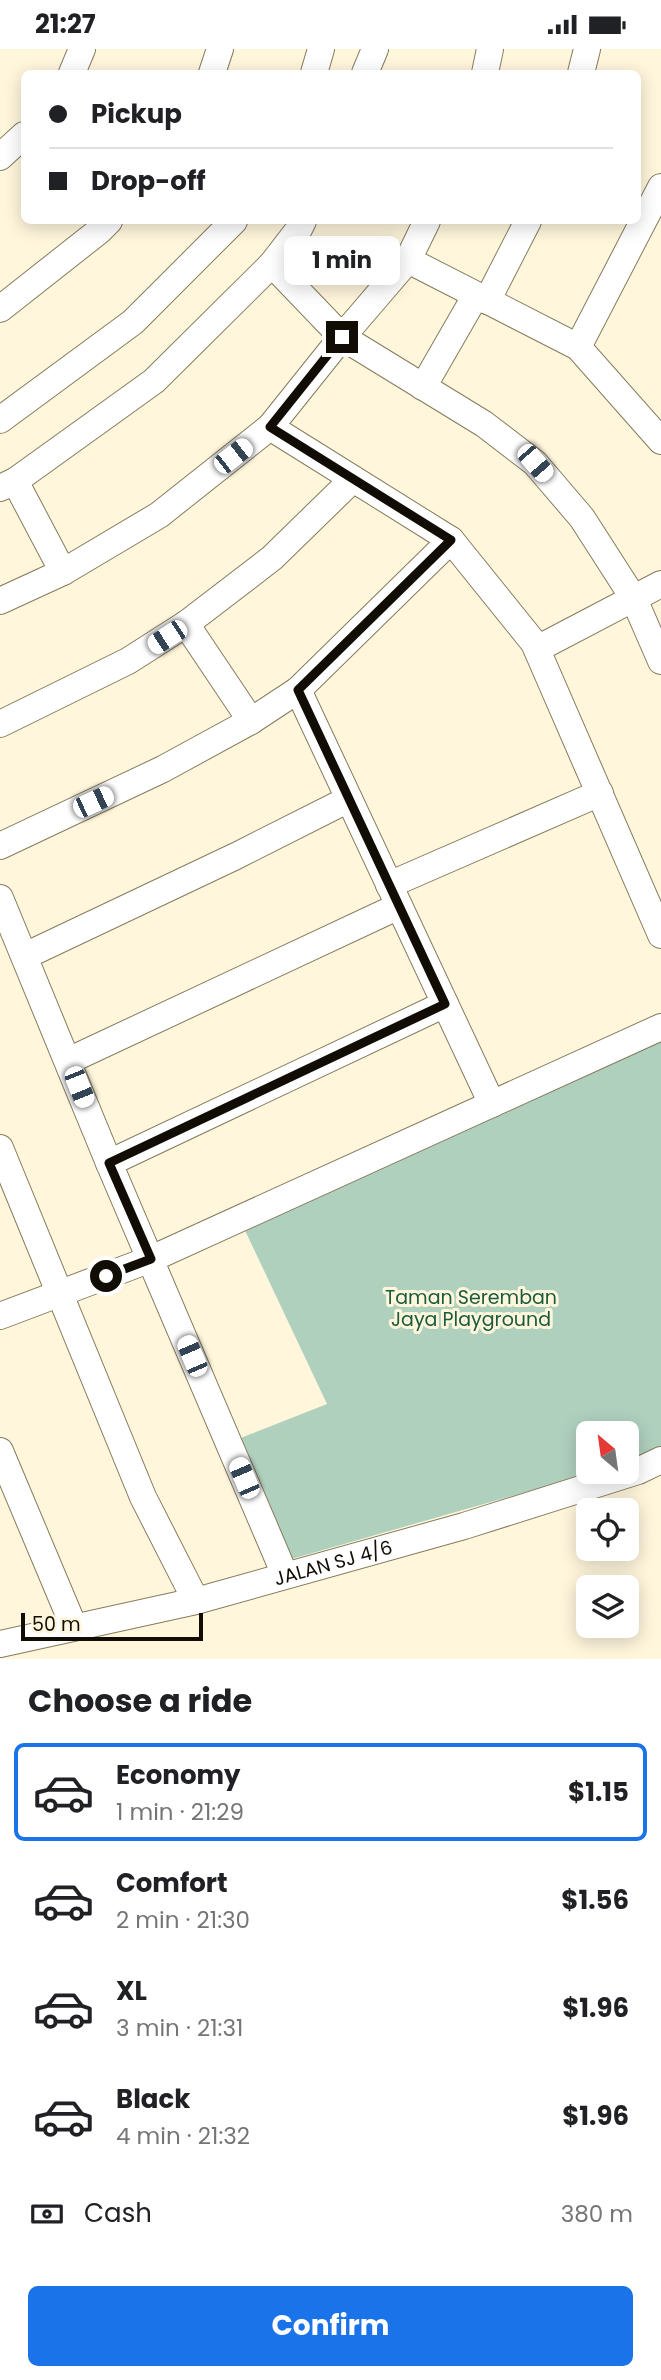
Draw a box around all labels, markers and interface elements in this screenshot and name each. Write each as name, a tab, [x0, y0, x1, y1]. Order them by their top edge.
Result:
text: 21:27	[35, 6, 96, 42]
text: Pickup	[91, 96, 182, 132]
text: Drop-off	[91, 163, 206, 199]
callout: 1 min	[284, 236, 400, 285]
text: 1 min	[312, 244, 372, 276]
route end	[326, 321, 358, 353]
car	[210, 435, 257, 477]
car	[514, 440, 557, 486]
car	[144, 617, 191, 657]
car	[70, 784, 117, 820]
car	[62, 1064, 97, 1110]
route start	[90, 1260, 122, 1292]
park label: Taman Seremban Jaya Playground	[385, 1284, 557, 1333]
car	[175, 1333, 210, 1379]
north arrow	[576, 1421, 639, 1484]
map controls	[576, 1421, 639, 1638]
car	[227, 1455, 262, 1501]
button: locate	[576, 1498, 639, 1561]
street label: JALAN SJ 4/6	[271, 1534, 395, 1593]
button: layers	[576, 1575, 639, 1638]
scale bar	[21, 1610, 203, 1642]
text: 50 m	[32, 1611, 81, 1638]
text: Choose a ride	[28, 1678, 252, 1723]
text: Economy	[116, 1757, 240, 1793]
icon: car	[32, 1761, 95, 1824]
text: $1.15	[568, 1774, 629, 1810]
text: 1 min · 21:29	[116, 1796, 244, 1828]
text: Comfort	[116, 1865, 228, 1901]
icon: car	[32, 1869, 95, 1932]
text: $1.56	[561, 1882, 629, 1918]
text: 2 min · 21:30	[116, 1904, 250, 1936]
text: XL	[116, 1973, 147, 2009]
icon: car	[32, 1977, 95, 2040]
text: $1.96	[562, 1990, 629, 2026]
text: 3 min · 21:31	[116, 2012, 243, 2044]
text: Black	[116, 2081, 190, 2117]
icon: car	[32, 2085, 95, 2148]
text: $1.96	[562, 2098, 629, 2134]
text: 4 min · 21:32	[116, 2120, 250, 2152]
icon: cash	[28, 2195, 66, 2233]
text: Cash	[84, 2195, 152, 2231]
text: 380 m	[561, 2198, 633, 2230]
button: Confirm	[28, 2286, 633, 2366]

